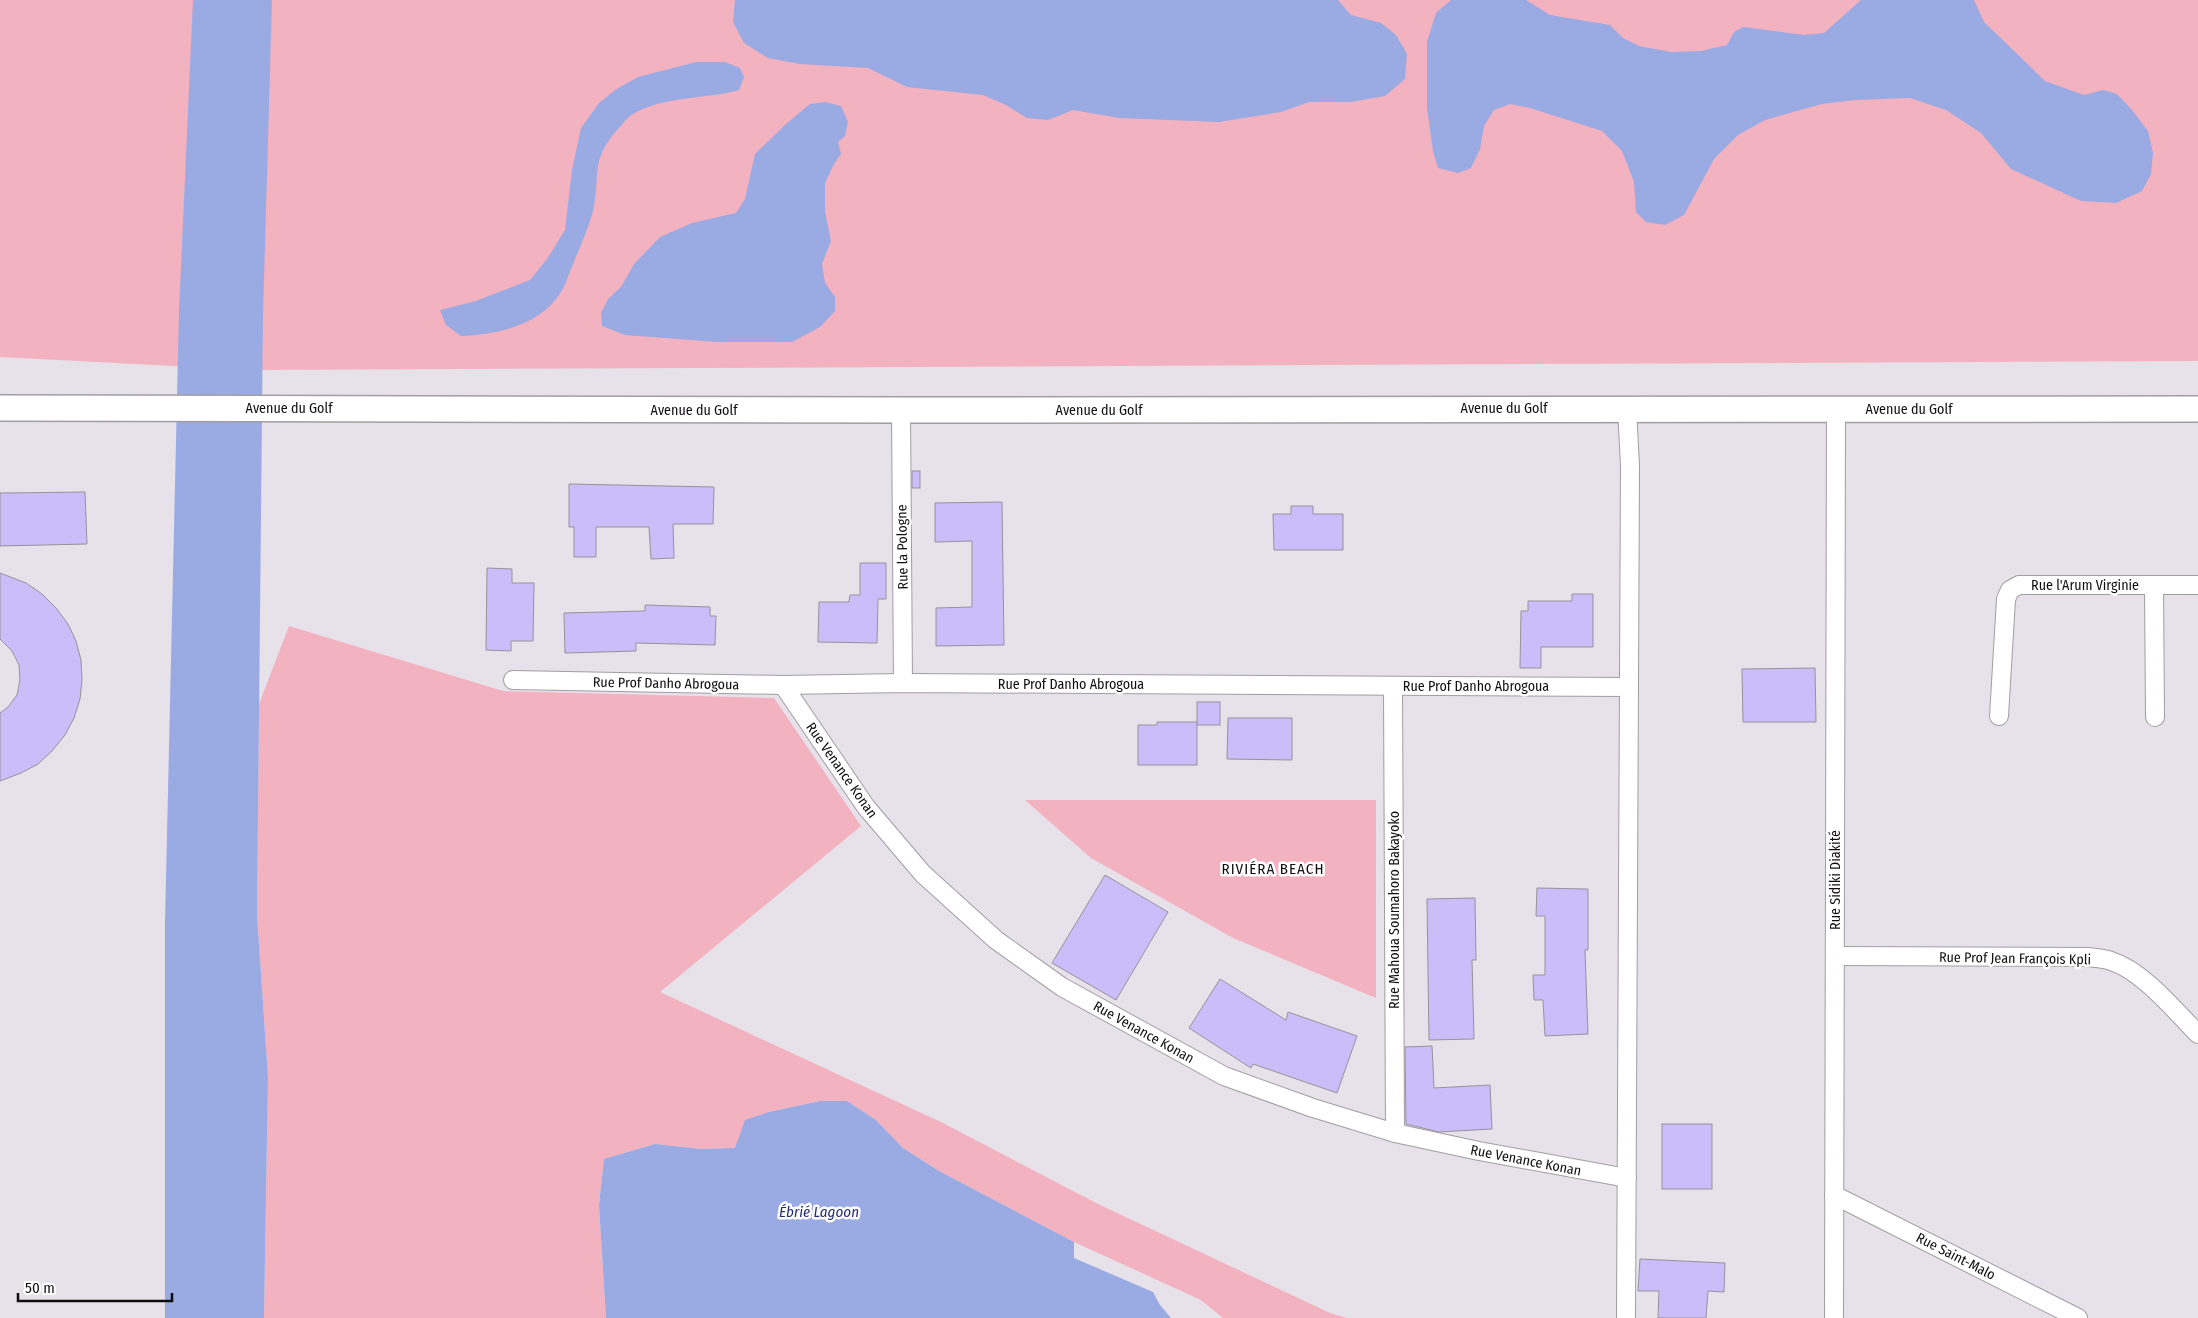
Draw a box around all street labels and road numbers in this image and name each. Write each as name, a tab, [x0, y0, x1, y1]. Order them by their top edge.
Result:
street label: Avenue du Golf	[246, 400, 334, 417]
street label: Avenue du Golf	[1461, 400, 1549, 417]
street label: Avenue du Golf	[1866, 401, 1954, 418]
street label: Avenue du Golf	[651, 402, 739, 419]
street label: Avenue du Golf	[1056, 402, 1144, 419]
street label: Rue la Pologne	[893, 504, 912, 590]
street label: Rue l'Arum Virginie	[2031, 577, 2139, 594]
street label: Rue Prof Danho Abrogoua	[593, 674, 740, 693]
street label: Rue Prof Danho Abrogoua	[998, 676, 1144, 693]
street label: Rue Prof Danho Abrogoua	[1403, 678, 1549, 695]
street label: Rue Venance Konan	[802, 719, 881, 821]
street label: Rue Mahoua Soumahoro Bakayoko	[1386, 811, 1403, 1009]
street label: Rue Sidiki Diakité	[1827, 830, 1844, 930]
street label: Rue Prof Jean François Kpli	[1939, 949, 2091, 968]
street label: Rue Venance Konan	[1090, 998, 1197, 1067]
street label: Rue Venance Konan	[1469, 1141, 1583, 1180]
street label: Rue Saint-Malo	[1913, 1229, 1998, 1284]

